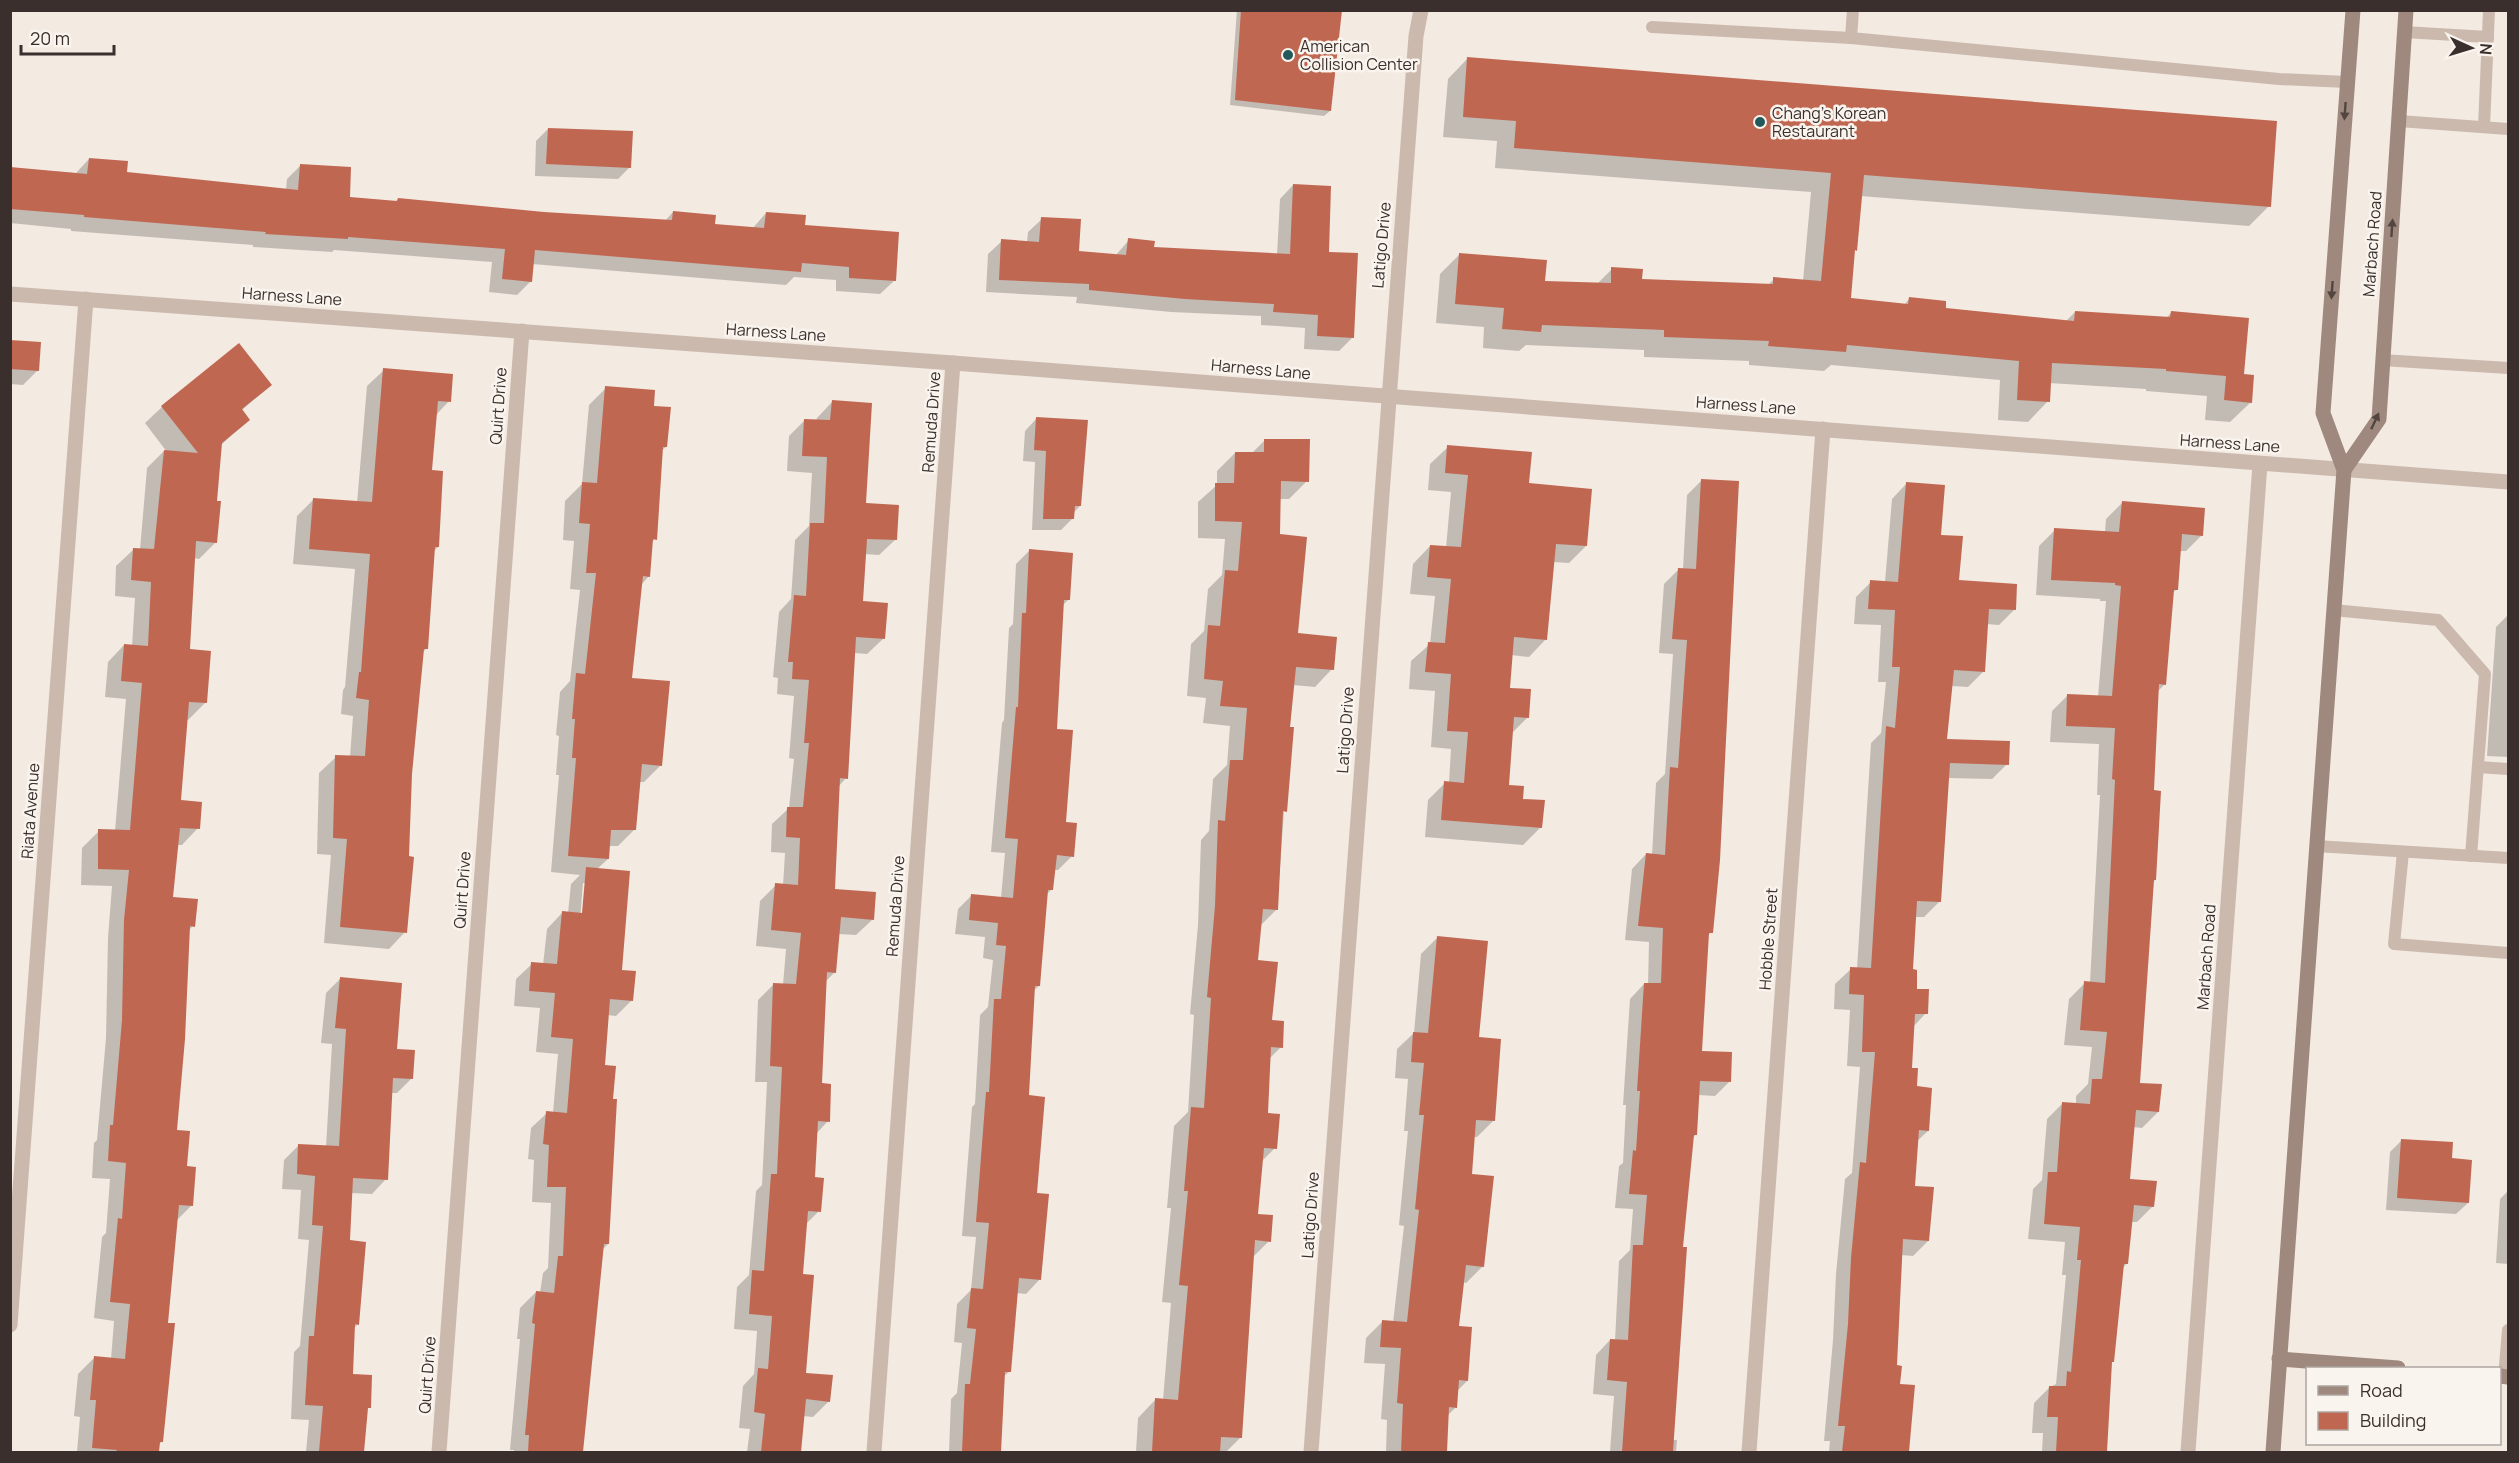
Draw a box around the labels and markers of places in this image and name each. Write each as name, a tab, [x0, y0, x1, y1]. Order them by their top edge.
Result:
place label: American Collision Center	[1300, 35, 1418, 75]
marker: American Collision Center	[1281, 48, 1295, 62]
place label: Chang's Korean Restaurant	[1772, 102, 1886, 142]
marker: Chang's Korean Restaurant	[1753, 115, 1767, 129]

